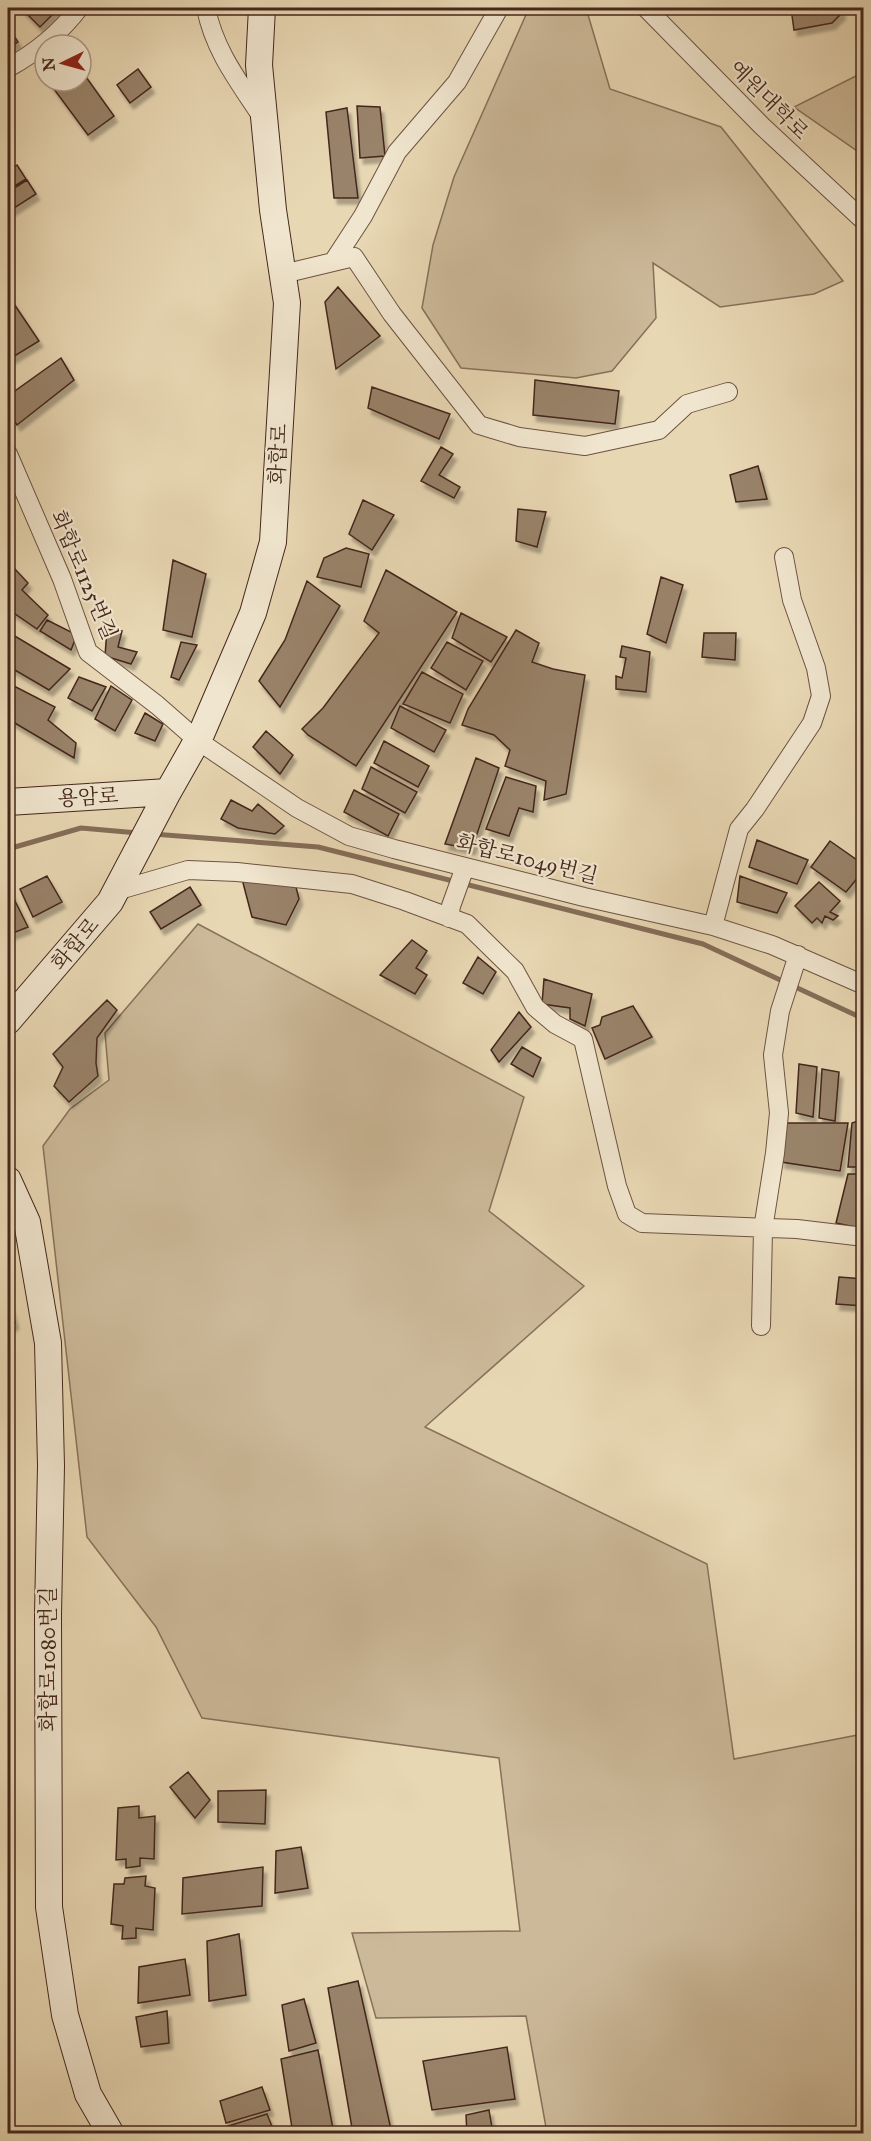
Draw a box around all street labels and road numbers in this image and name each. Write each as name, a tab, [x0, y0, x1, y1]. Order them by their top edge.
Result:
street label: 예원대학로	[724, 55, 814, 145]
street label: 화합로	[263, 423, 293, 485]
street label: 화합로1125번길	[45, 506, 123, 644]
street label: 용암로	[57, 782, 119, 812]
street label: 화합로1049번길	[454, 829, 600, 889]
street label: 화합로	[45, 912, 105, 976]
street label: 화합로1080번길	[35, 1586, 61, 1732]

